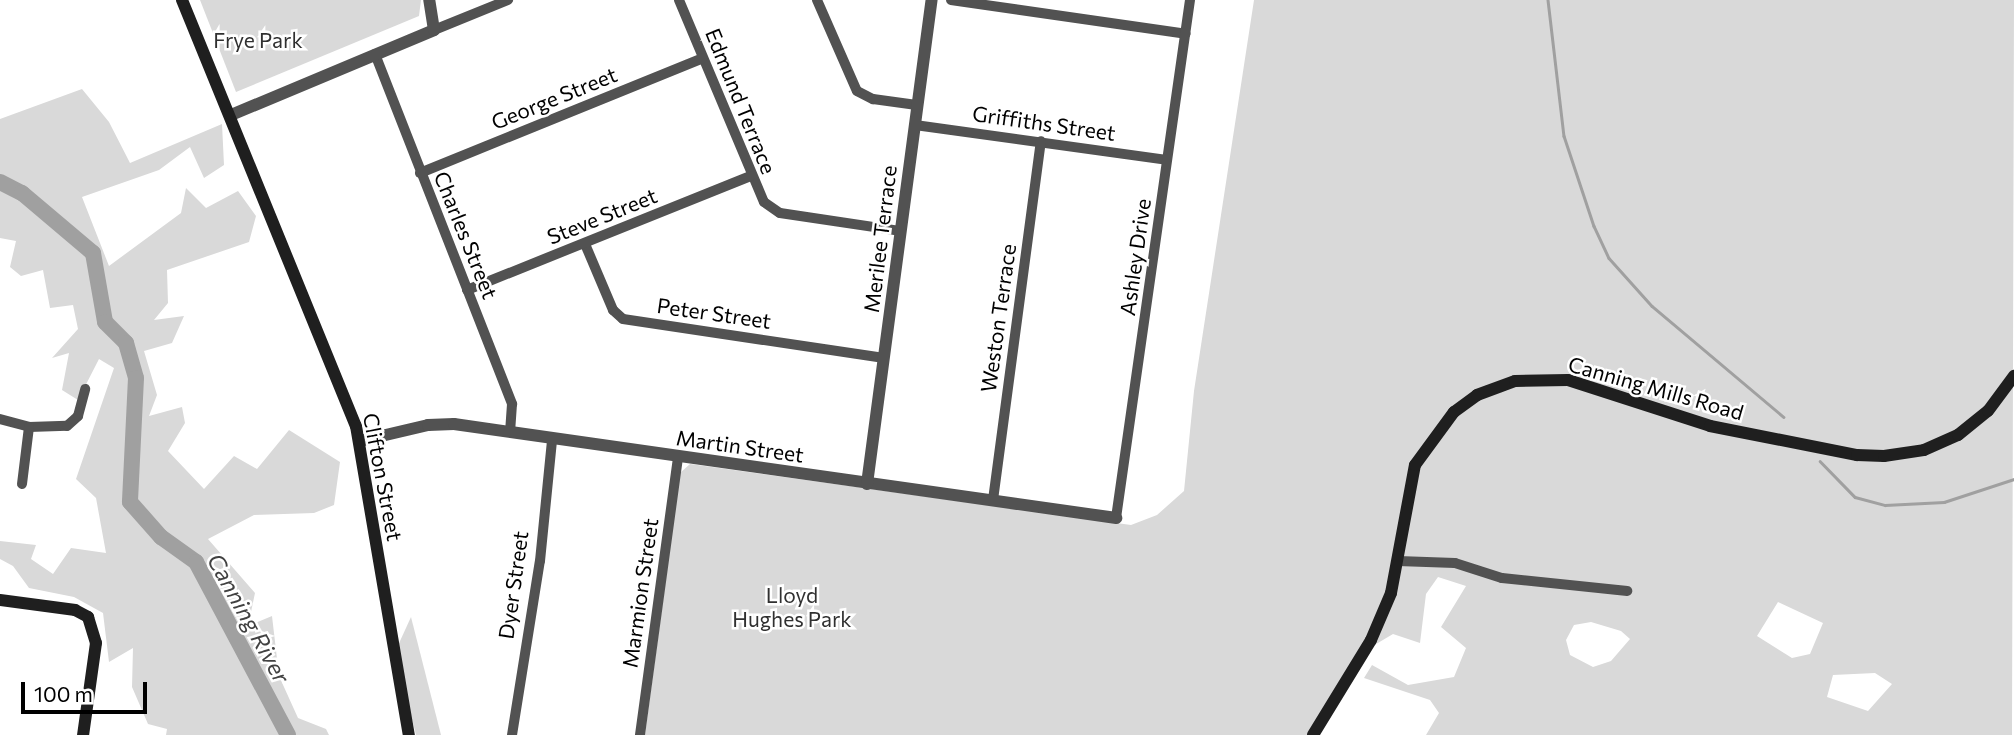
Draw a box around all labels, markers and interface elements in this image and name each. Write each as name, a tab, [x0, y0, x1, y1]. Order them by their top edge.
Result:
street label: Edmund Terrace	[700, 25, 782, 177]
park label: Frye Park	[213, 27, 303, 53]
street label: George Street	[488, 61, 620, 135]
street label: Griffiths Street	[971, 100, 1117, 146]
street label: Merilee Terrace	[858, 164, 902, 314]
street label: Charles Street	[429, 168, 503, 302]
street label: Steve Street	[543, 183, 661, 249]
street label: Ashley Drive	[1114, 197, 1156, 317]
street label: Weston Terrace	[975, 242, 1021, 394]
street label: Peter Street	[655, 293, 773, 333]
street label: Canning Mills Road	[1566, 351, 1746, 425]
street label: Clifton Street	[358, 411, 408, 543]
street label: Martin Street	[675, 425, 805, 467]
street label: Marmion Street	[617, 517, 663, 669]
street label: Dyer Street	[493, 529, 533, 641]
water label: Canning River	[202, 548, 296, 688]
park label: Lloyd Hughes Park	[732, 582, 852, 632]
scale bar	[24, 668, 150, 712]
text: 100 m	[34, 681, 93, 706]

